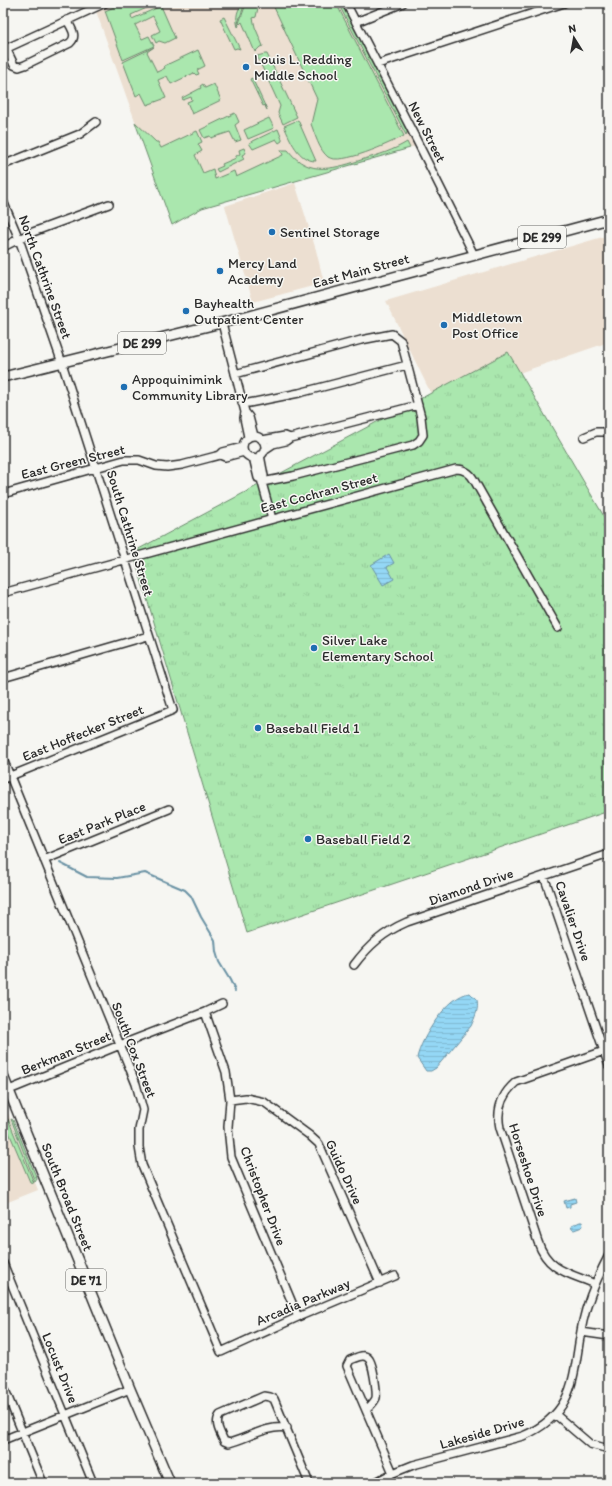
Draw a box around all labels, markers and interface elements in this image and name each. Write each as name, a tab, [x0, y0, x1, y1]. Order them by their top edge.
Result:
north arrow	[554, 18, 594, 58]
text: N	[567, 22, 577, 36]
place label: Louis L. Redding Middle School	[254, 51, 353, 84]
marker: Louis L. Redding Middle School	[241, 62, 251, 72]
street label: New Street	[404, 99, 450, 165]
street label: North Cathrine Street	[15, 213, 75, 341]
place label: Sentinel Storage	[280, 224, 380, 241]
road number: DE 299	[518, 226, 566, 248]
marker: Sentinel Storage	[267, 227, 277, 237]
street label: East Main Street	[311, 250, 411, 292]
place label: Mercy Land Academy	[228, 255, 297, 288]
marker: Mercy Land Academy	[215, 266, 225, 276]
place label: Bayhealth Outpatient Center	[194, 295, 304, 328]
marker: Bayhealth Outpatient Center	[181, 306, 191, 316]
place label: Middletown Post Office	[452, 309, 522, 342]
marker: Middletown Post Office	[439, 320, 449, 330]
road number: DE 299	[118, 332, 166, 354]
place label: Appoquinimink Community Library	[132, 371, 248, 404]
marker: Appoquinimink Community Library	[119, 382, 129, 392]
street label: East Green Street	[19, 441, 127, 483]
street label: South Cathrine Street	[103, 468, 157, 598]
street label: East Cochran Street	[259, 469, 379, 517]
place label: Silver Lake Elementary School	[322, 632, 434, 665]
marker: Silver Lake Elementary School	[309, 643, 319, 653]
street label: East Hoffecker Street	[20, 701, 146, 765]
place label: Baseball Field 1	[266, 720, 360, 737]
marker: Baseball Field 1	[253, 723, 263, 733]
street label: East Park Place	[56, 798, 149, 848]
place label: Baseball Field 2	[316, 831, 411, 848]
marker: Baseball Field 2	[303, 834, 313, 844]
street label: Diamond Drive	[426, 864, 516, 909]
street label: Cavalier Drive	[551, 878, 595, 964]
street label: South Cox Street	[108, 1000, 160, 1100]
street label: Berkman Street	[19, 1027, 113, 1079]
street label: Horseshoe Drive	[505, 1121, 551, 1219]
street label: Guido Drive	[322, 1137, 367, 1208]
street label: South Broad Street	[38, 1140, 96, 1254]
street label: Christopher Drive	[236, 1144, 290, 1248]
road number: DE 71	[66, 1269, 106, 1291]
street label: Arcadia Parkway	[254, 1274, 353, 1329]
street label: Locust Drive	[38, 1330, 82, 1406]
street label: Lakeside Drive	[438, 1413, 526, 1453]

